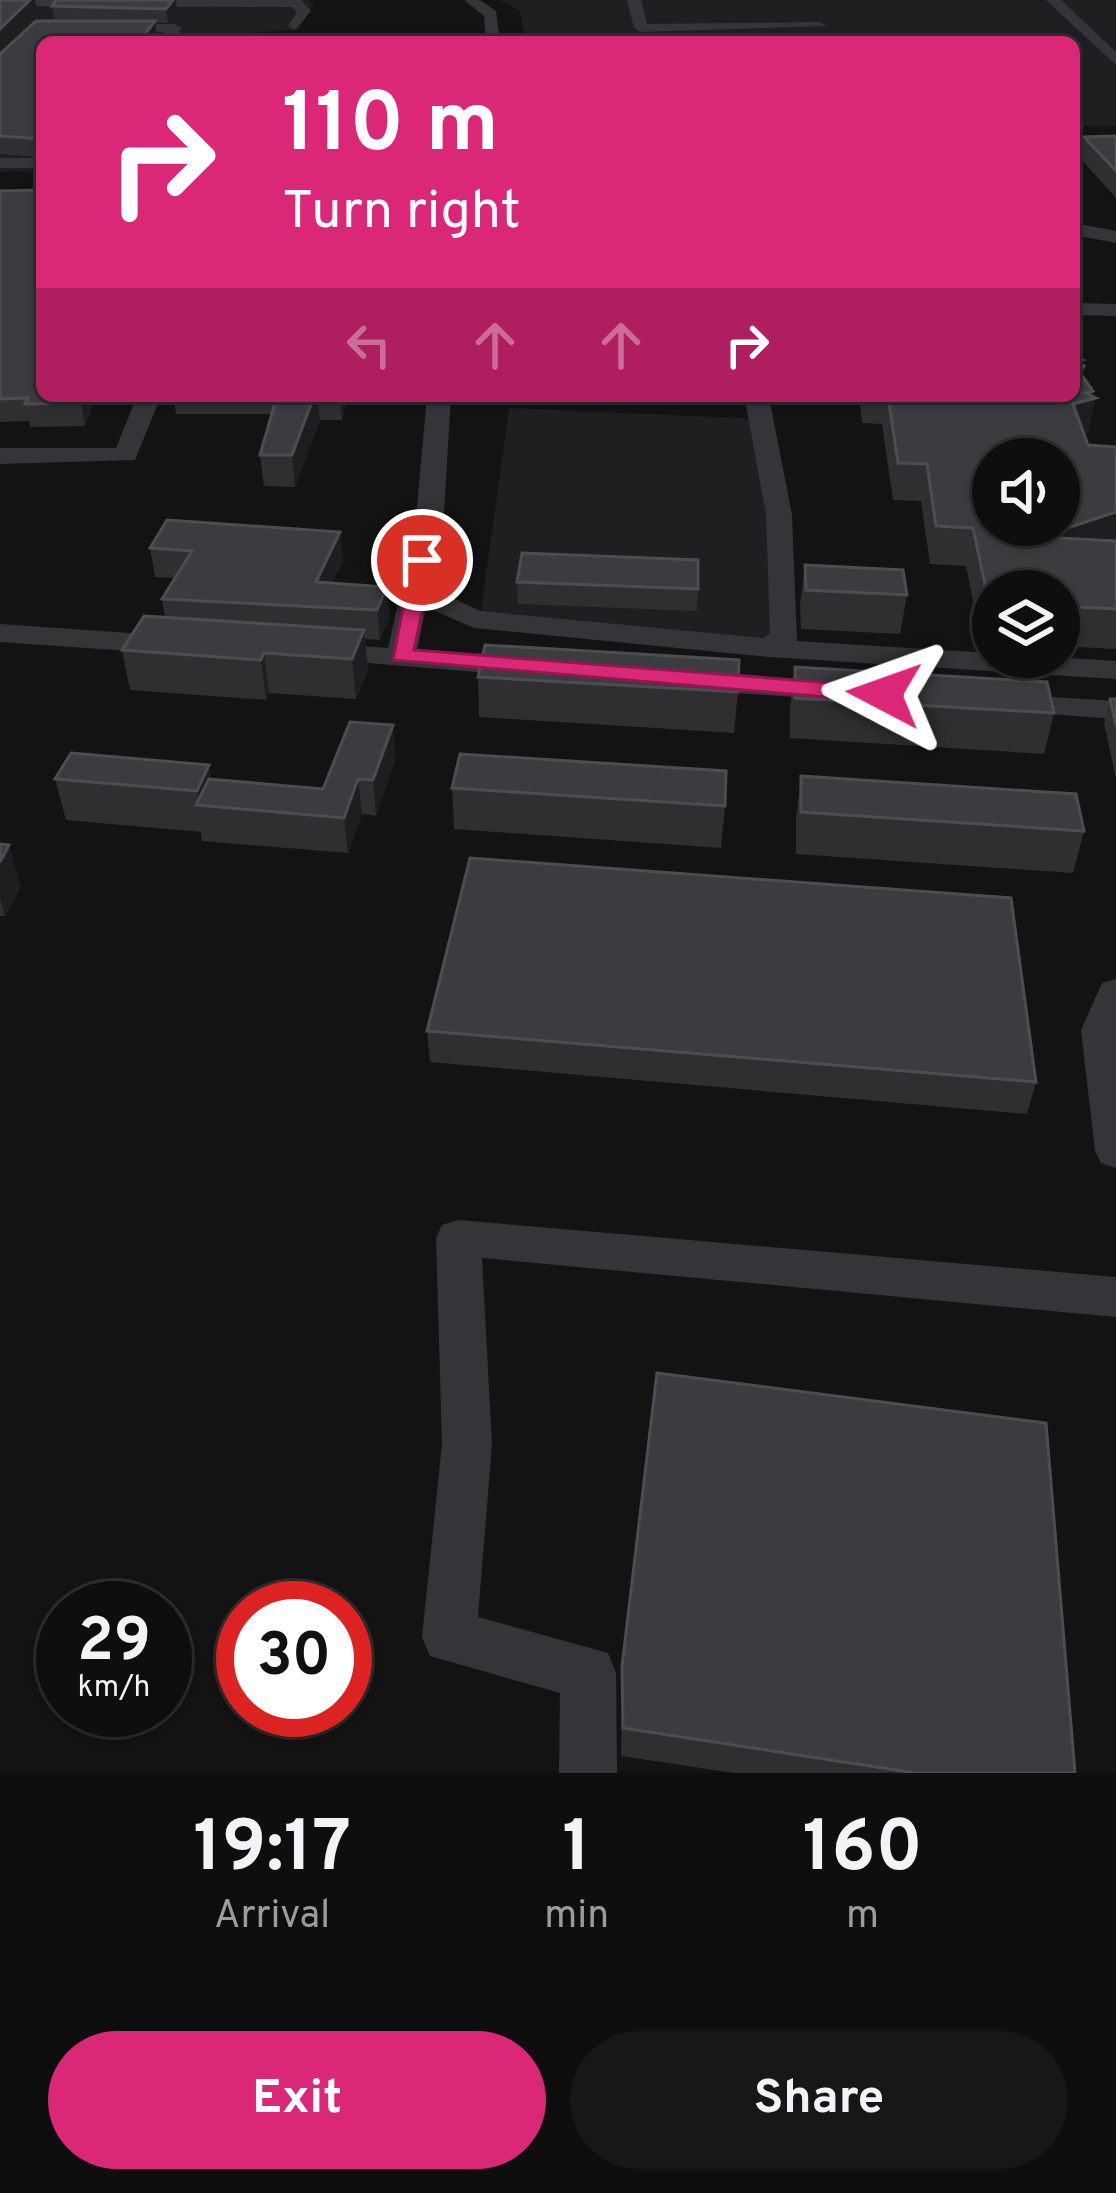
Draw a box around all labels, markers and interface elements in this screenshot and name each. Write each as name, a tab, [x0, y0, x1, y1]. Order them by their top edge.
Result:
text: 110 m	[282, 75, 499, 181]
icon: right	[84, 84, 240, 240]
text: Turn right	[282, 179, 521, 248]
icon: left	[336, 312, 402, 378]
icon: ahead	[462, 312, 528, 378]
icon: ahead	[588, 312, 654, 378]
icon: right	[714, 312, 780, 378]
map controls	[972, 438, 1080, 678]
button: sound	[972, 438, 1080, 546]
pin	[371, 509, 473, 611]
icon: arrive	[389, 527, 455, 593]
button: layers	[972, 570, 1080, 678]
position arrow	[821, 631, 947, 757]
speed limit sign: 30	[216, 1581, 372, 1737]
text: 29	[77, 1606, 151, 1682]
text: km/h	[78, 1670, 150, 1707]
text: 19:17	[193, 1805, 351, 1897]
text: 1	[562, 1805, 591, 1897]
text: 160	[802, 1805, 923, 1897]
text: Arrival	[214, 1893, 330, 1942]
text: min	[544, 1893, 609, 1942]
text: m	[846, 1893, 879, 1942]
button: Exit	[48, 2031, 546, 2169]
button: Share	[570, 2031, 1068, 2169]

